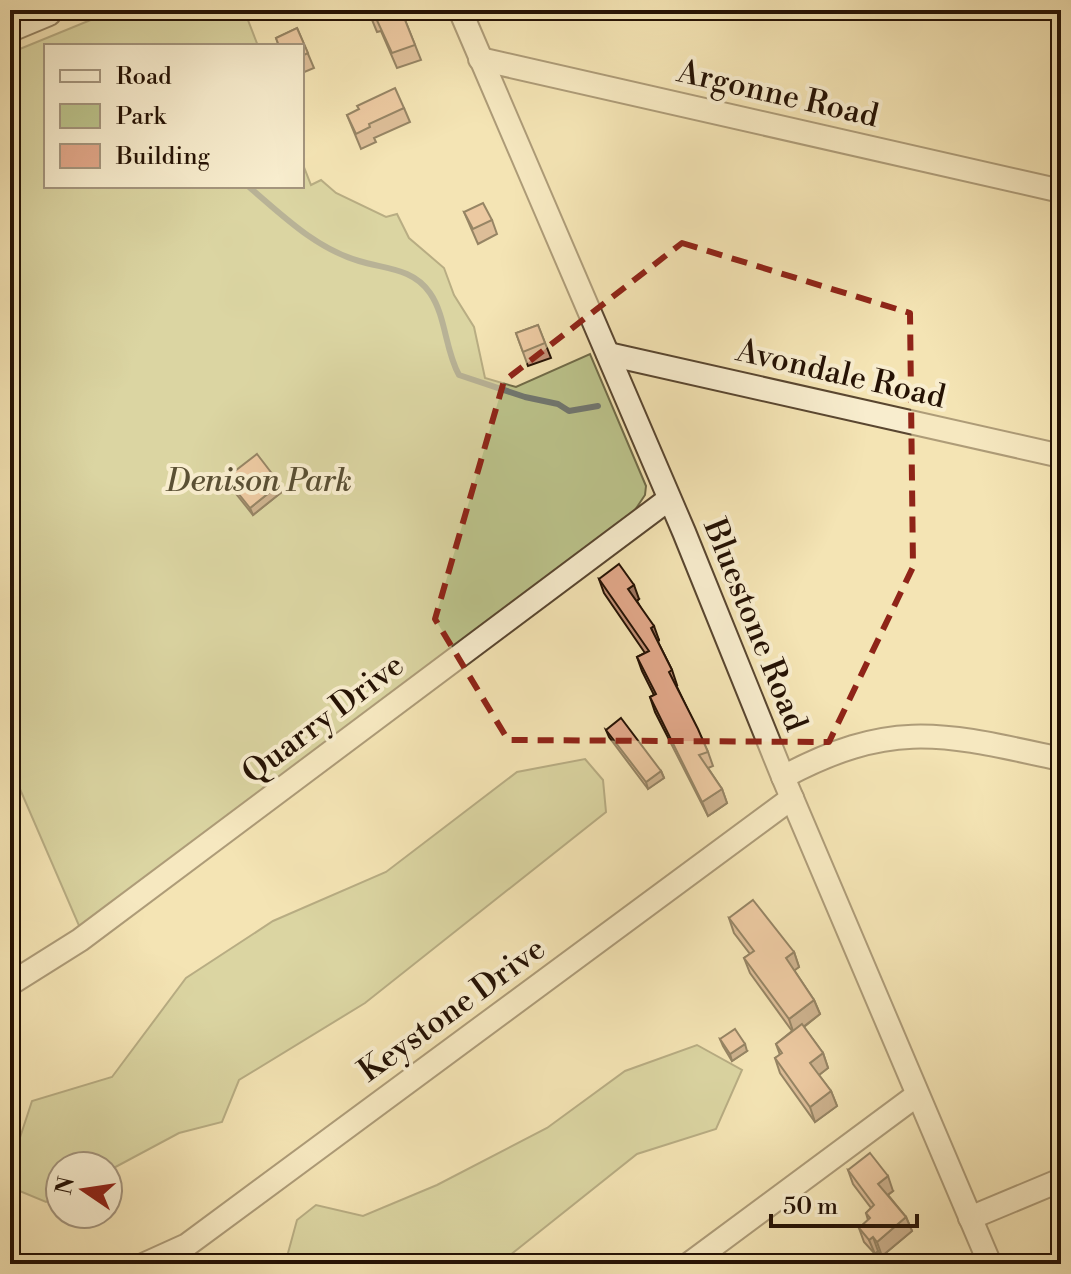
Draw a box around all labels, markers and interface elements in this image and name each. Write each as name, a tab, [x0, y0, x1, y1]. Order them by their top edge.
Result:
legend	[44, 44, 304, 188]
street label: Argonne Road	[673, 51, 882, 137]
text: Road	[116, 62, 172, 92]
text: Park	[116, 102, 167, 132]
text: Building	[115, 142, 210, 172]
street label: Avondale Road	[732, 330, 949, 417]
park label: Denison Park	[165, 461, 352, 501]
street label: Bluestone Road	[694, 512, 816, 737]
street label: Quarry Drive	[234, 645, 412, 793]
street label: Keystone Drive	[351, 929, 553, 1091]
north arrow	[44, 1150, 124, 1230]
text: N	[51, 1174, 81, 1197]
scale bar	[771, 1178, 917, 1228]
text: 50 m	[783, 1192, 838, 1222]

